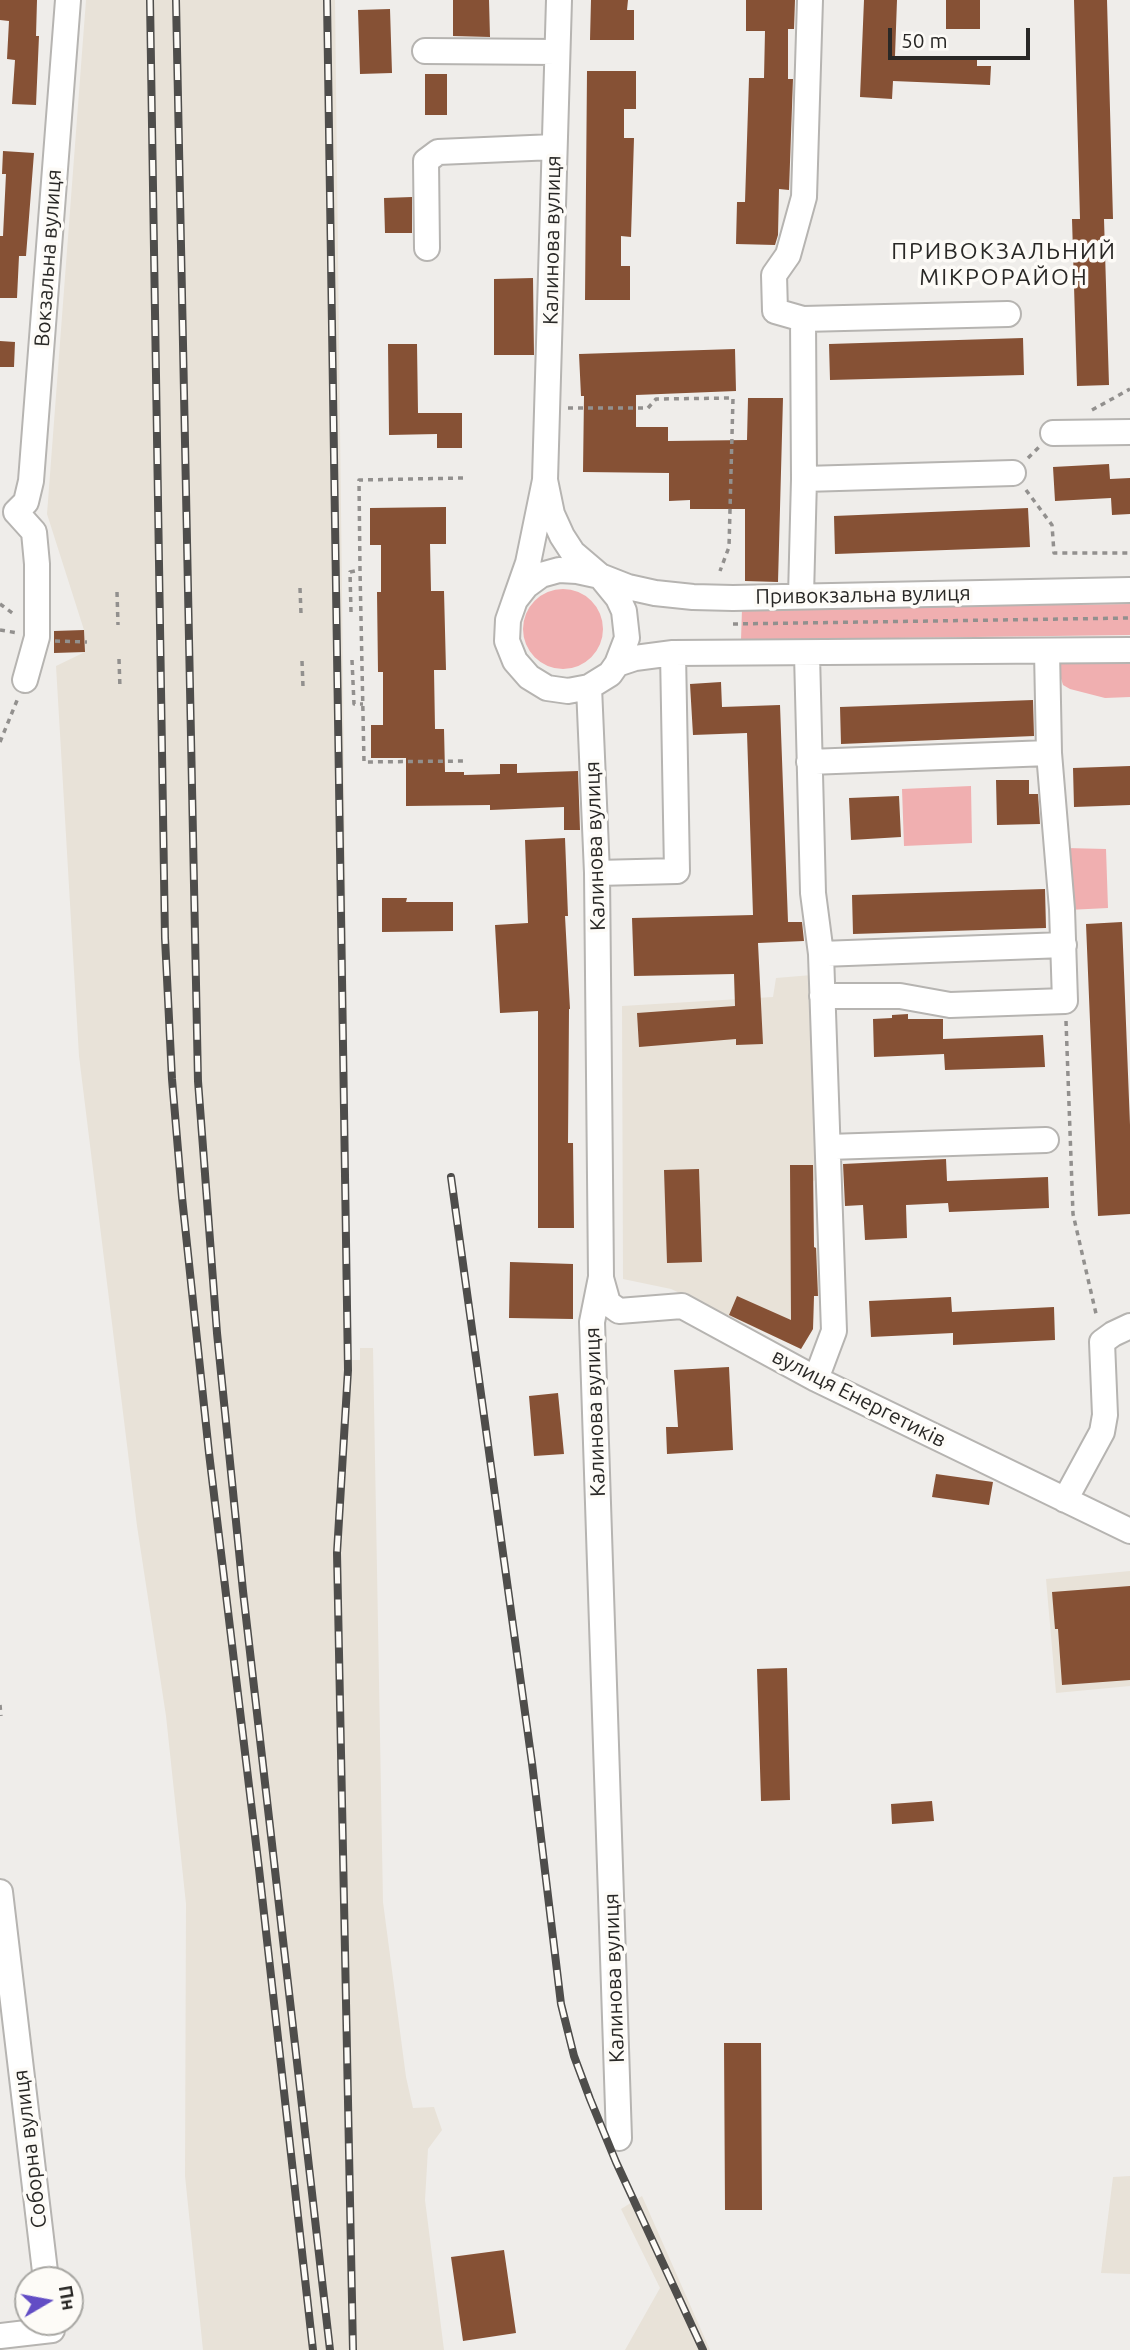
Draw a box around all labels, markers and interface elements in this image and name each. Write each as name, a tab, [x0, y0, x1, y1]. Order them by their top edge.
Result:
scale bar	[892, 14, 1034, 58]
text: 50 m	[901, 28, 948, 52]
street label: Калинова вулиця	[538, 155, 566, 325]
street label: Вокзальна вулиця	[29, 168, 67, 348]
district label: ПРИВОКЗАЛЬНИЙ МІКРОРАЙОН	[893, 237, 1115, 291]
street label: Привокзальна вулиця	[755, 581, 971, 609]
street label: Калинова вулиця	[579, 761, 611, 931]
street label: Калинова вулиця	[579, 1327, 611, 1497]
street label: вулиця Енергетиків	[768, 1343, 950, 1453]
street label: Калинова вулиця	[598, 1893, 630, 2063]
street label: Соборна вулиця	[8, 2068, 52, 2230]
north arrow	[14, 2266, 84, 2336]
text: Пн	[55, 2284, 81, 2312]

